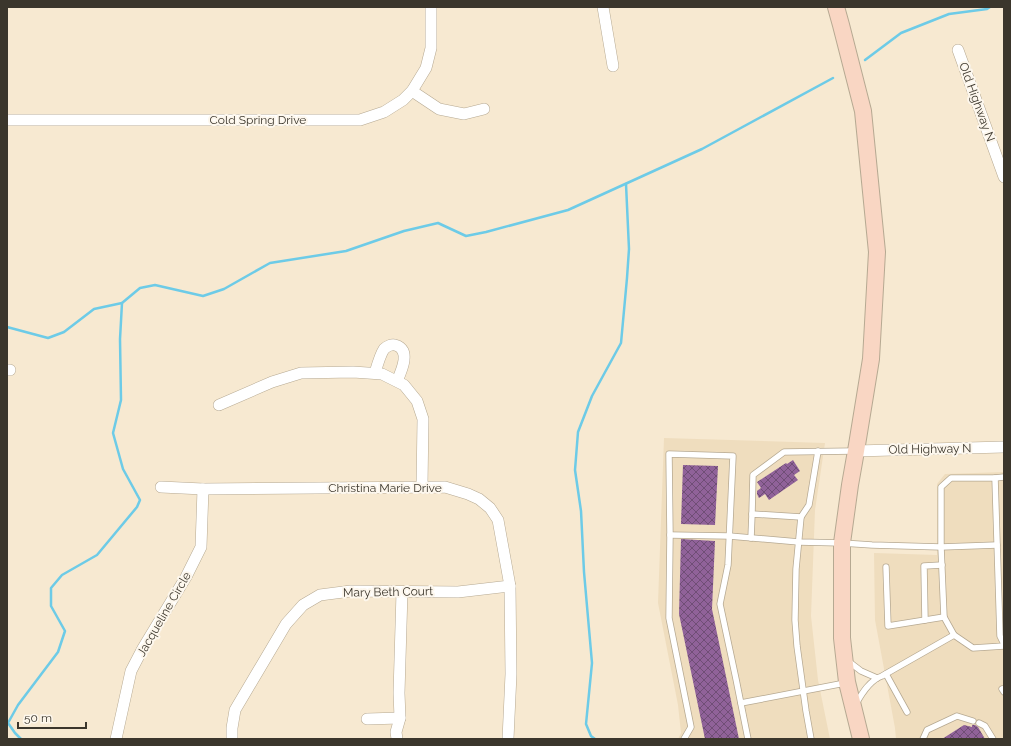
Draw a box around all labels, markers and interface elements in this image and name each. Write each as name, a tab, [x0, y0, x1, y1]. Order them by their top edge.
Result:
street label: Old Highway N	[956, 61, 998, 143]
street label: Cold Spring Drive	[210, 113, 306, 127]
street label: Old Highway N	[888, 441, 972, 457]
street label: Christina Marie Drive	[328, 481, 442, 495]
street label: Jacqueline Circle	[134, 569, 194, 659]
street label: Mary Beth Court	[343, 584, 433, 600]
scale bar	[18, 704, 86, 730]
text: 50 m	[24, 711, 52, 725]

